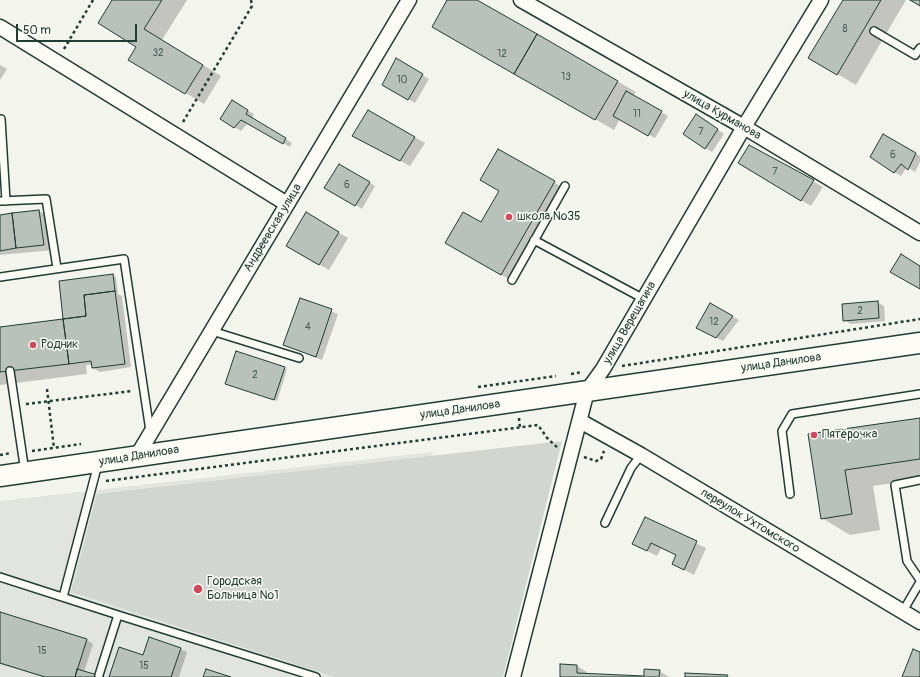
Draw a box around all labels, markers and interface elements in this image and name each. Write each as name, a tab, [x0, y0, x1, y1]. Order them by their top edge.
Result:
scale bar	[18, 16, 139, 42]
text: 50 m	[23, 23, 51, 38]
house number: 8	[842, 23, 848, 35]
house number: 32	[152, 47, 164, 59]
house number: 12	[497, 48, 507, 60]
house number: 13	[561, 71, 571, 83]
house number: 10	[397, 74, 407, 86]
street label: улица Курманова	[680, 87, 764, 143]
house number: 11	[633, 108, 641, 120]
house number: 7	[698, 126, 704, 138]
house number: 6	[890, 149, 896, 161]
house number: 7	[772, 166, 778, 178]
house number: 6	[344, 179, 350, 191]
street label: Андреевская улица	[241, 181, 305, 275]
place label: школа №35	[517, 210, 580, 224]
marker: школа №35	[504, 212, 514, 222]
street label: улица Верещагина	[601, 279, 659, 367]
house number: 2	[857, 305, 863, 317]
house number: 12	[709, 316, 719, 328]
house number: 4	[305, 321, 311, 333]
place label: Родник	[41, 338, 78, 352]
marker: Родник	[28, 340, 38, 350]
street label: улица Данилова	[740, 350, 822, 376]
house number: 2	[252, 369, 258, 381]
street label: улица Данилова	[419, 397, 501, 423]
place label: Пятёрочка	[822, 428, 877, 442]
marker: Пятёрочка	[809, 430, 819, 440]
street label: улица Данилова	[98, 443, 180, 469]
street label: переулок Ухтомского	[698, 486, 802, 556]
place label: Городская Больница №1	[207, 575, 279, 603]
marker: Городская Больница №1	[192, 583, 204, 595]
house number: 15	[37, 645, 47, 657]
house number: 15	[139, 660, 149, 672]

